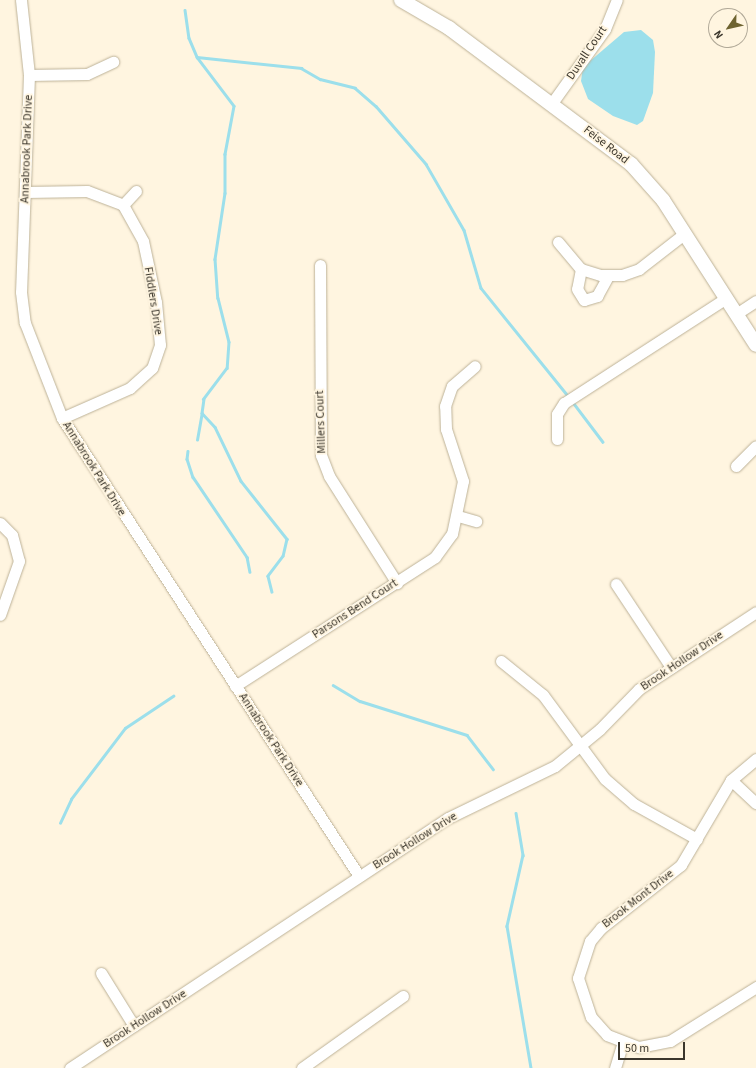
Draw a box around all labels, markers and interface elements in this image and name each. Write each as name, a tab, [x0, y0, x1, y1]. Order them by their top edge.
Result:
north arrow	[708, 8, 748, 48]
street label: Duvall Court	[564, 23, 610, 83]
text: N	[710, 27, 727, 42]
street label: Annabrook Park Drive	[18, 95, 36, 203]
street label: Feise Road	[580, 123, 632, 167]
street label: Fiddlers Drive	[141, 266, 165, 336]
street label: Millers Court	[313, 390, 329, 454]
street label: Annabrook Park Drive	[59, 419, 129, 519]
street label: Parsons Bend Court	[310, 576, 400, 642]
street label: Brook Hollow Drive	[638, 628, 726, 694]
street label: Annabrook Park Drive	[235, 691, 307, 789]
street label: Brook Hollow Drive	[370, 809, 460, 873]
street label: Brook Mont Drive	[599, 867, 677, 931]
street label: Brook Hollow Drive	[101, 987, 189, 1051]
scale bar	[620, 1034, 687, 1060]
text: 50 m	[625, 1040, 649, 1057]

